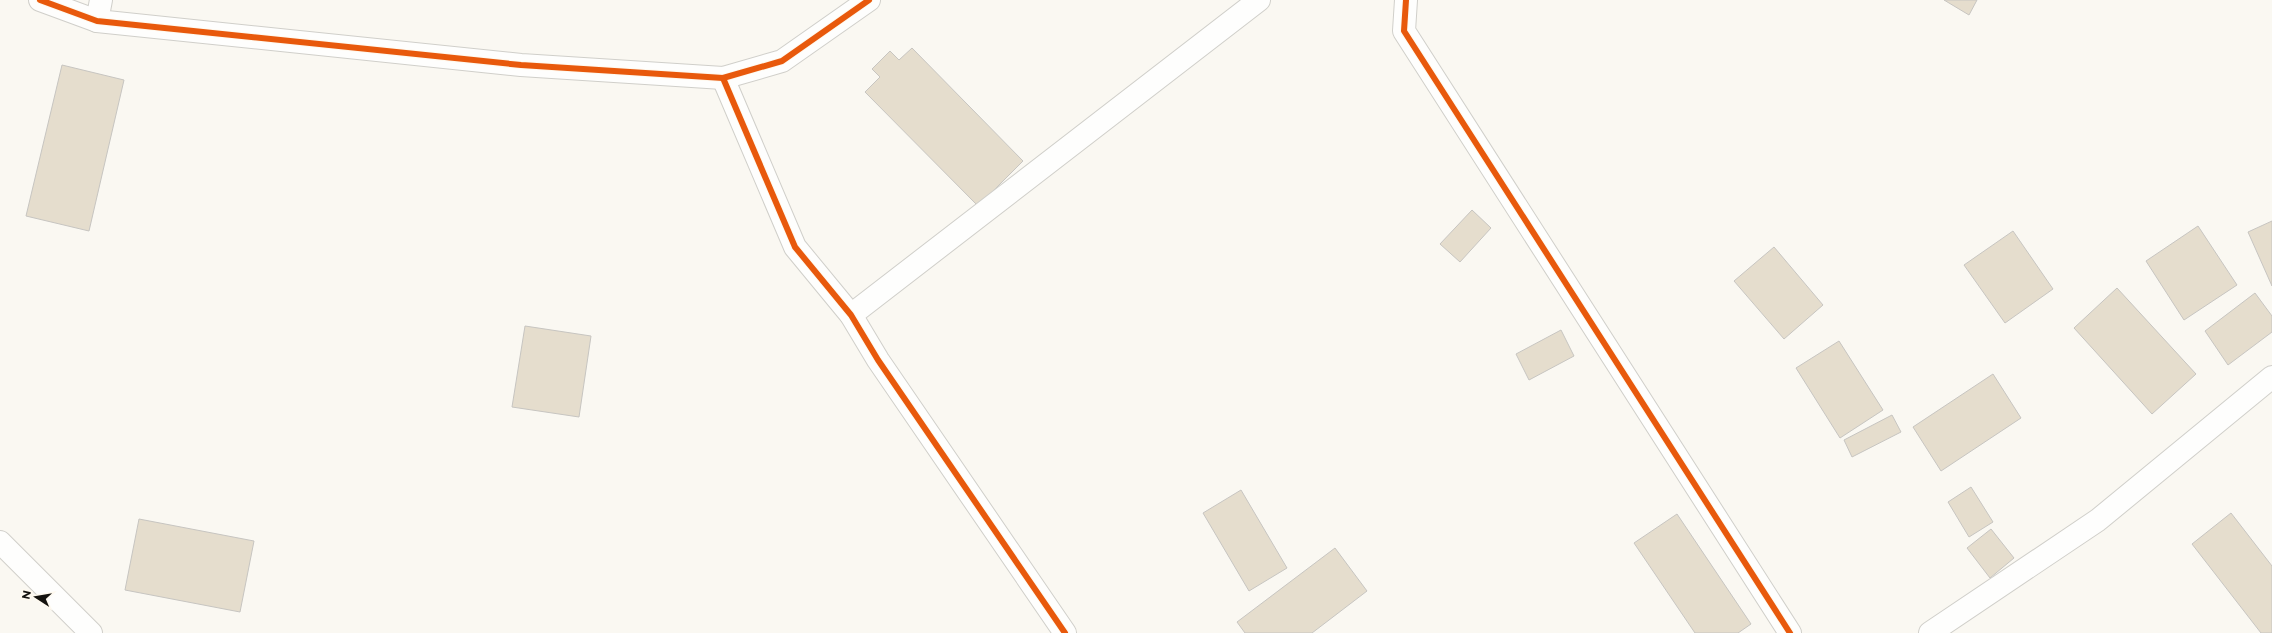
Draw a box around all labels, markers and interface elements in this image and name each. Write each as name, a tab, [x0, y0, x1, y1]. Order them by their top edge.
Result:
north arrow	[16, 577, 56, 617]
text: N	[18, 589, 34, 601]

